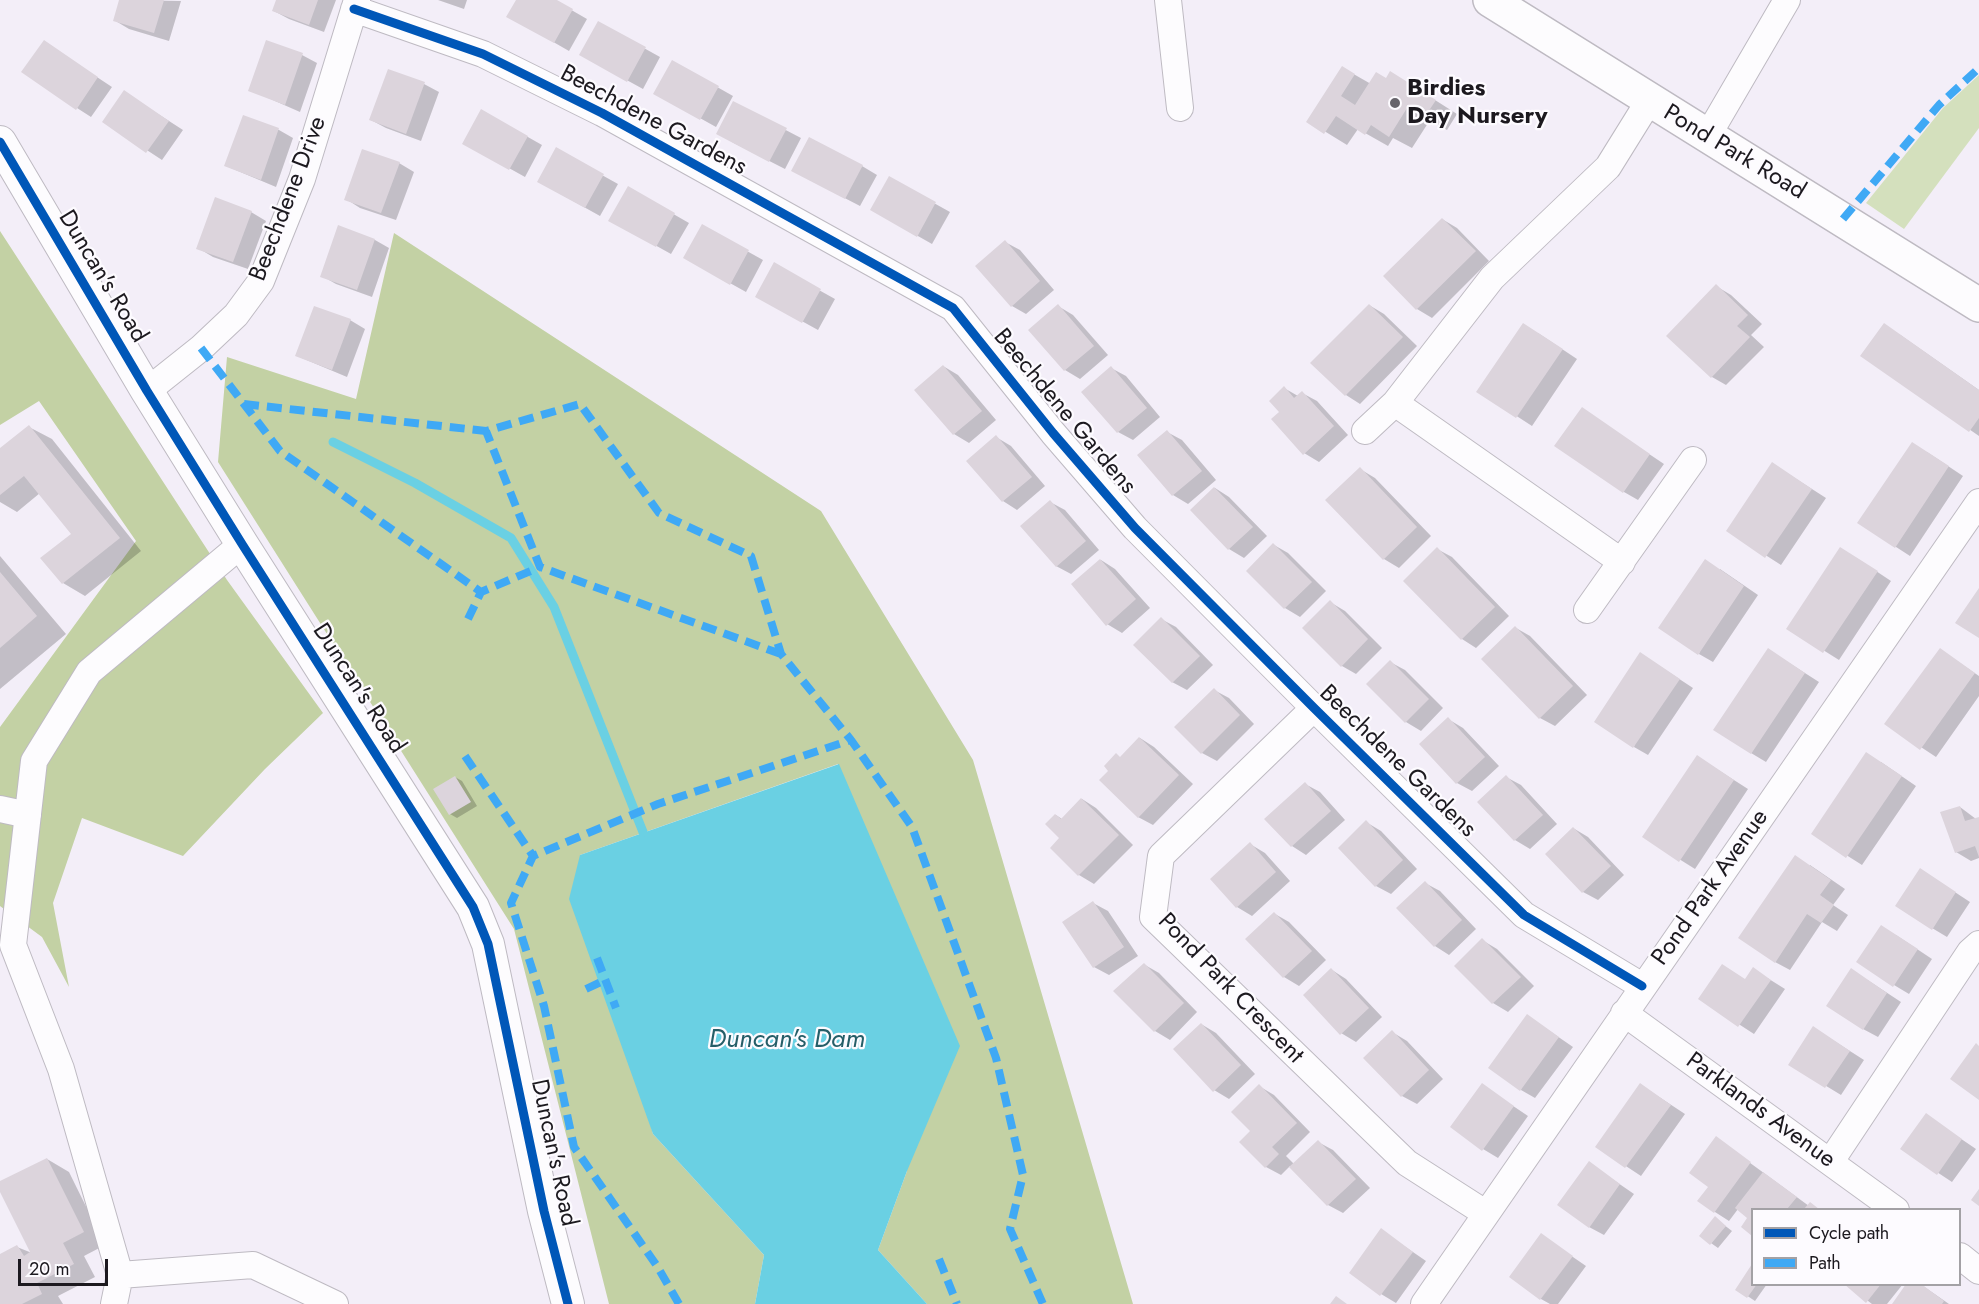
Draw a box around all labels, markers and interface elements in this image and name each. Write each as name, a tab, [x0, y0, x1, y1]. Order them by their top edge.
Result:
street label: Beechdene Gardens	[555, 60, 751, 182]
place label: Birdies Day Nursery	[1407, 75, 1548, 131]
marker: Birdies Day Nursery	[1388, 96, 1402, 110]
street label: Pond Park Road	[1658, 99, 1810, 207]
street label: Beechdene Drive	[244, 113, 334, 285]
street label: Duncan's Road	[51, 206, 153, 348]
street label: Beechdene Gardens	[986, 323, 1142, 501]
street label: Duncan's Road	[305, 618, 411, 760]
street label: Beechdene Gardens	[1313, 680, 1481, 844]
street label: Pond Park Avenue	[1647, 804, 1775, 972]
street label: Pond Park Crescent	[1151, 908, 1309, 1070]
water label: Duncan's Dam	[709, 1025, 865, 1057]
street label: Parklands Avenue	[1680, 1047, 1840, 1175]
street label: Duncan's Road	[523, 1077, 583, 1229]
legend	[1751, 1208, 1961, 1286]
text: Cycle path	[1809, 1220, 1889, 1246]
scale bar	[21, 1247, 111, 1285]
text: Path	[1809, 1250, 1841, 1276]
text: 20 m	[29, 1256, 69, 1282]

